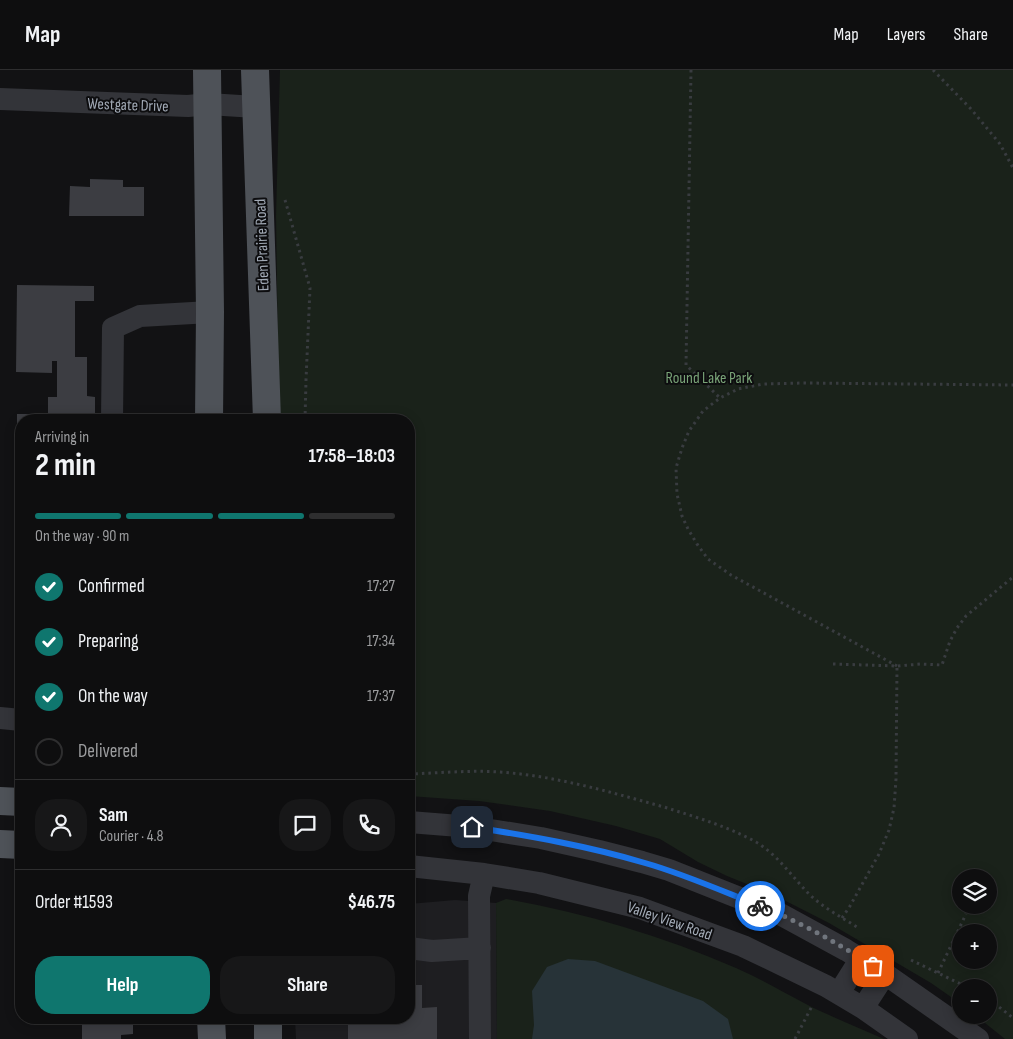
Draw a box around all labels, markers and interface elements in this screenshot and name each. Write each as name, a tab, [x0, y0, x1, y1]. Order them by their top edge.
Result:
text: Map	[25, 20, 60, 49]
text: Map	[834, 24, 859, 45]
text: Layers	[887, 24, 926, 45]
text: Share	[954, 24, 988, 45]
street label: Westgate Drive	[87, 95, 169, 116]
street label: Eden Prairie Road	[251, 198, 274, 291]
park label: Round Lake Park	[666, 369, 752, 388]
text: Arriving in	[35, 428, 89, 447]
text: 17:58–18:03	[309, 445, 395, 468]
text: 2 min	[35, 446, 96, 485]
text: On the way · 90 m	[35, 527, 129, 546]
icon: check	[35, 573, 63, 601]
text: Confirmed	[78, 575, 145, 598]
text: 17:27	[367, 577, 395, 596]
icon: check	[35, 628, 63, 656]
text: Preparing	[78, 630, 139, 653]
text: 17:34	[367, 632, 395, 651]
icon: check	[35, 683, 63, 711]
text: On the way	[78, 685, 148, 708]
text: 17:37	[367, 687, 395, 706]
text: Delivered	[78, 740, 138, 763]
button: person	[35, 799, 87, 851]
button: chat	[279, 799, 331, 851]
button: phone	[343, 799, 395, 851]
text: Sam	[99, 804, 128, 827]
pin	[451, 806, 493, 848]
icon: home	[458, 813, 486, 841]
text: Courier · 4.8	[99, 827, 163, 846]
map controls	[952, 869, 997, 1024]
button: layers	[952, 869, 997, 914]
courier	[735, 881, 785, 931]
text: Order #1593	[35, 891, 113, 914]
text: $46.75	[348, 891, 395, 914]
icon: bike	[746, 892, 774, 920]
street label: Valley View Road	[625, 898, 714, 945]
button: +	[952, 924, 997, 969]
pin	[852, 945, 894, 987]
icon: bag	[859, 952, 887, 980]
button: Help	[35, 956, 210, 1014]
button: Share	[220, 956, 395, 1014]
button: −	[952, 979, 997, 1024]

